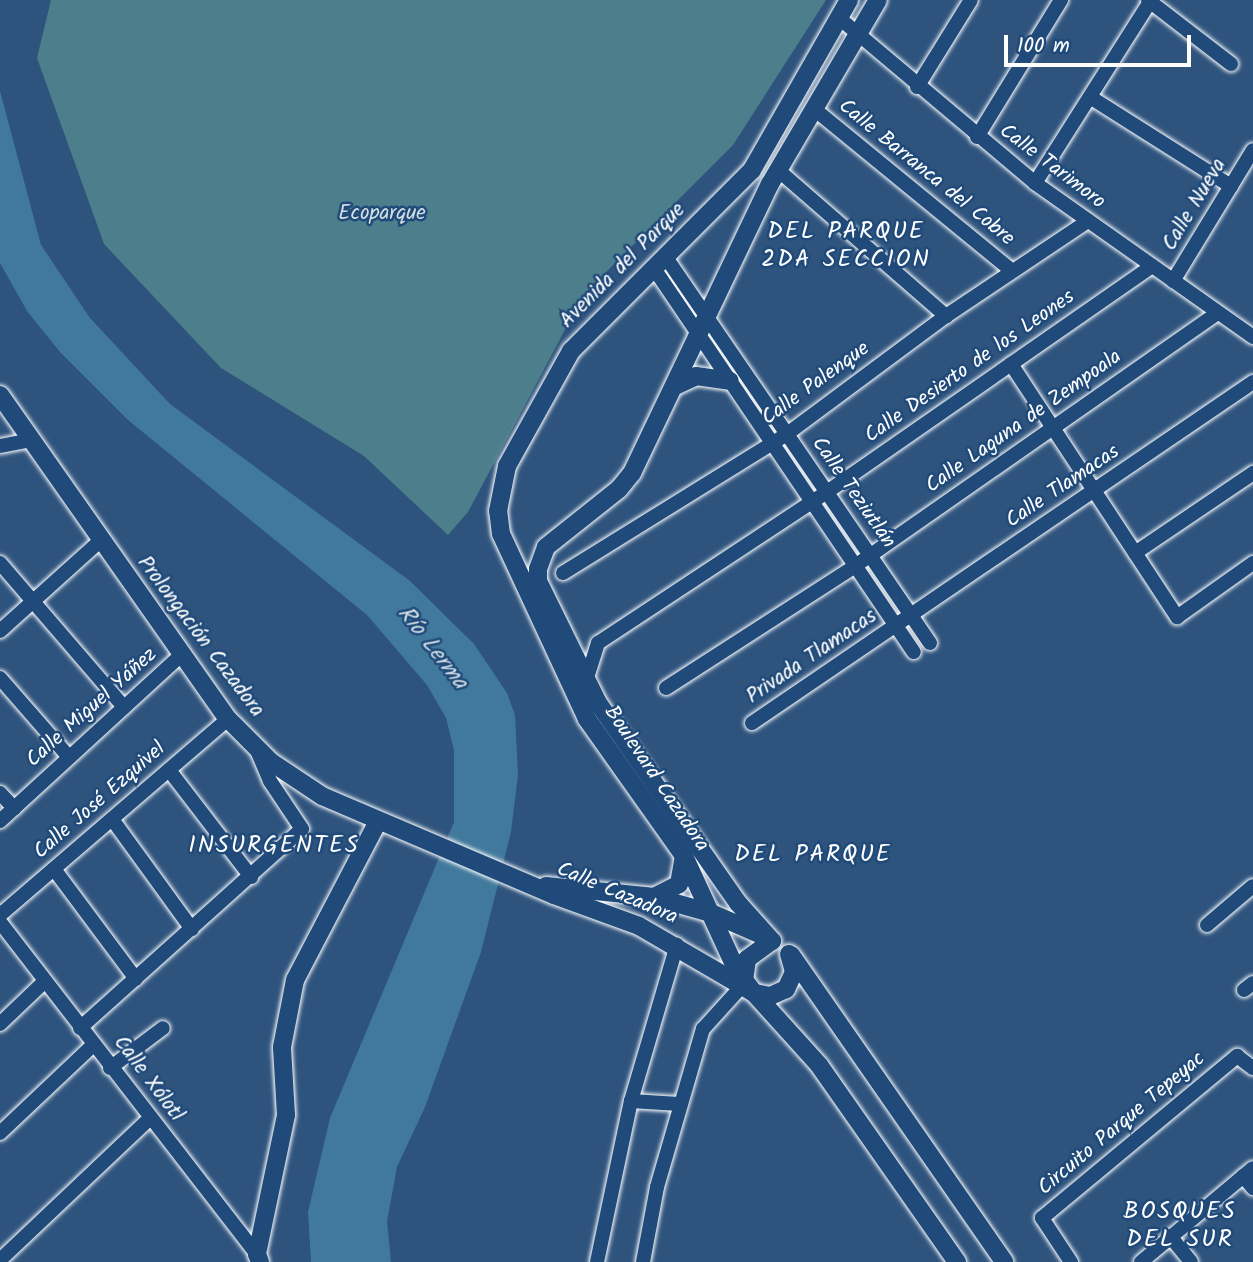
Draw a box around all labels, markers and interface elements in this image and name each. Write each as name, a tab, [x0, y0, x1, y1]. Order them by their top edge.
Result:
scale bar	[1008, 21, 1195, 65]
text: 100 m	[1017, 30, 1070, 63]
street label: Calle Barranca del Cobre	[833, 94, 1019, 252]
street label: Calle Tarimoro	[994, 119, 1110, 215]
street label: Calle Nueva	[1158, 154, 1232, 256]
street label: Avenida del Parque	[555, 198, 691, 334]
park label: Ecoparque	[338, 201, 426, 227]
district label: DEL PARQUE 2DA SECCION	[763, 218, 929, 274]
street label: Calle Desierto de los Leones	[860, 285, 1080, 449]
street label: Calle Palenque	[757, 336, 875, 432]
street label: Calle Laguna de Zempoala	[921, 345, 1127, 499]
street label: Calle Teziutlán	[805, 433, 901, 553]
street label: Calle Tlamacas	[1001, 440, 1125, 534]
street label: Prolongación Cazadora	[131, 551, 269, 723]
water label: Río Lerma	[391, 601, 473, 695]
street label: Privada Tlamacas	[742, 604, 882, 710]
street label: Calle Miguel Yáñez	[21, 643, 163, 773]
street label: Boulevard Cazadora	[598, 701, 714, 857]
street label: Calle José Ezquivel	[29, 737, 171, 865]
district label: INSURGENTES	[190, 832, 358, 860]
district label: DEL PARQUE	[735, 841, 891, 869]
street label: Calle Cazadora	[553, 857, 681, 931]
street label: Calle Xólotl	[108, 1031, 188, 1127]
street label: Circuito Parque Tepeyac	[1033, 1047, 1211, 1201]
district label: BOSQUES DEL SUR	[1124, 1198, 1236, 1254]

